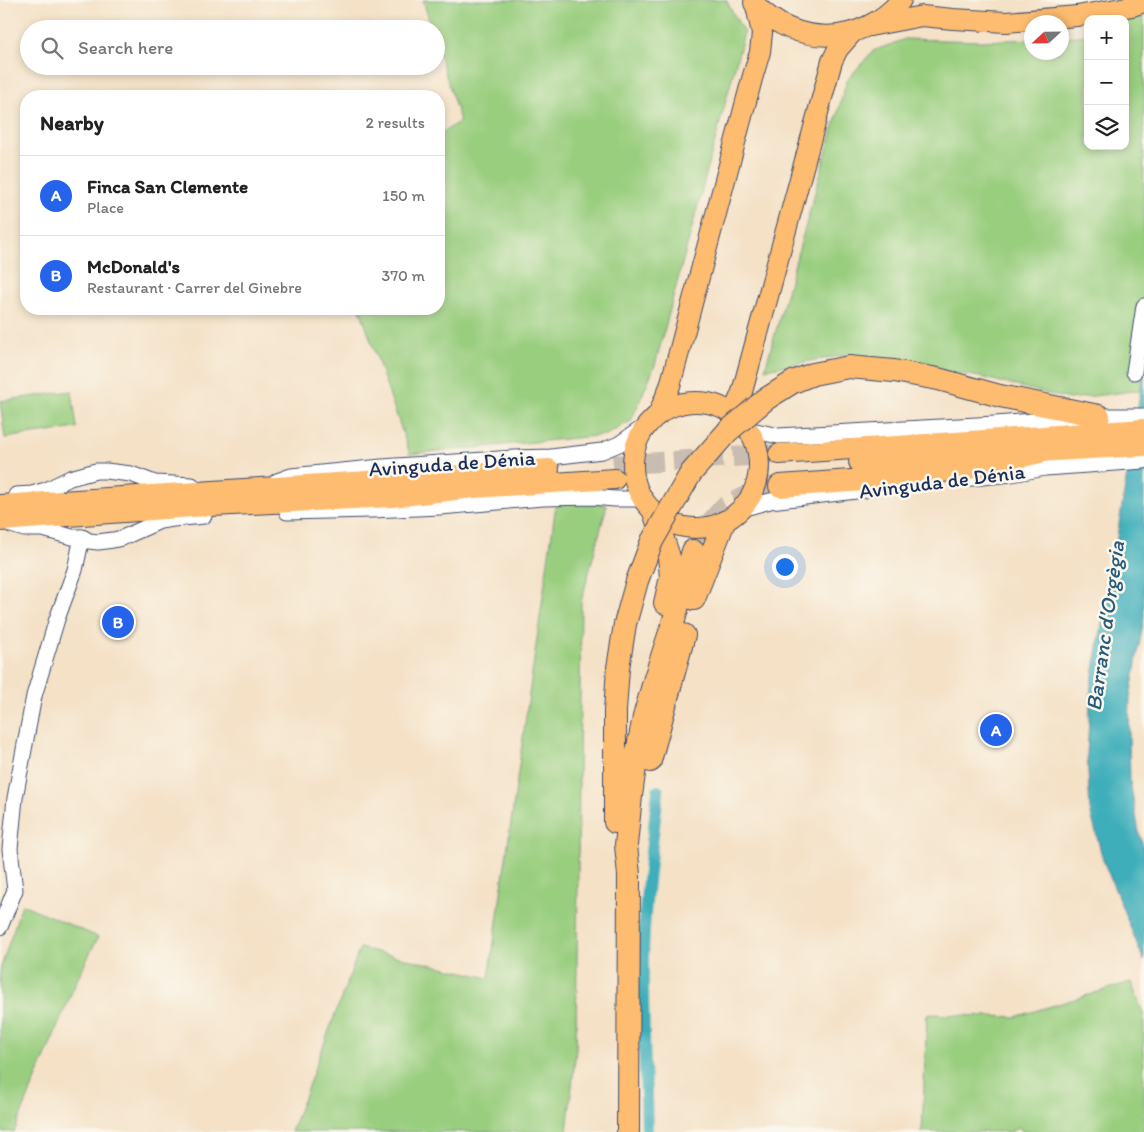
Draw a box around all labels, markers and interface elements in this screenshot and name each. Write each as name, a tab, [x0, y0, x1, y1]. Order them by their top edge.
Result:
north arrow	[1024, 15, 1069, 60]
map controls	[1084, 15, 1129, 150]
button: +	[1084, 15, 1129, 60]
search box	[20, 20, 445, 75]
icon: search	[38, 34, 66, 62]
text: Search here	[78, 36, 173, 59]
button: −	[1084, 60, 1129, 105]
button: layers	[1084, 105, 1129, 150]
text: Nearby	[40, 110, 104, 135]
text: 2 results	[365, 113, 425, 132]
text: Finca San Clemente	[87, 175, 248, 198]
text: A	[51, 186, 61, 205]
text: 150 m	[382, 186, 425, 205]
text: Place	[87, 198, 124, 217]
text: McDonald's	[87, 255, 180, 278]
text: B	[51, 266, 61, 285]
text: 370 m	[381, 266, 425, 285]
text: Restaurant · Carrer del Ginebre	[87, 278, 302, 297]
street label: Avinguda de Dénia	[368, 445, 536, 481]
street label: Avinguda de Dénia	[858, 458, 1026, 504]
water label: Barranc d'Orgègia	[1080, 538, 1130, 713]
your location	[772, 554, 798, 580]
pin: B	[102, 603, 134, 641]
pin: A	[980, 711, 1012, 749]

